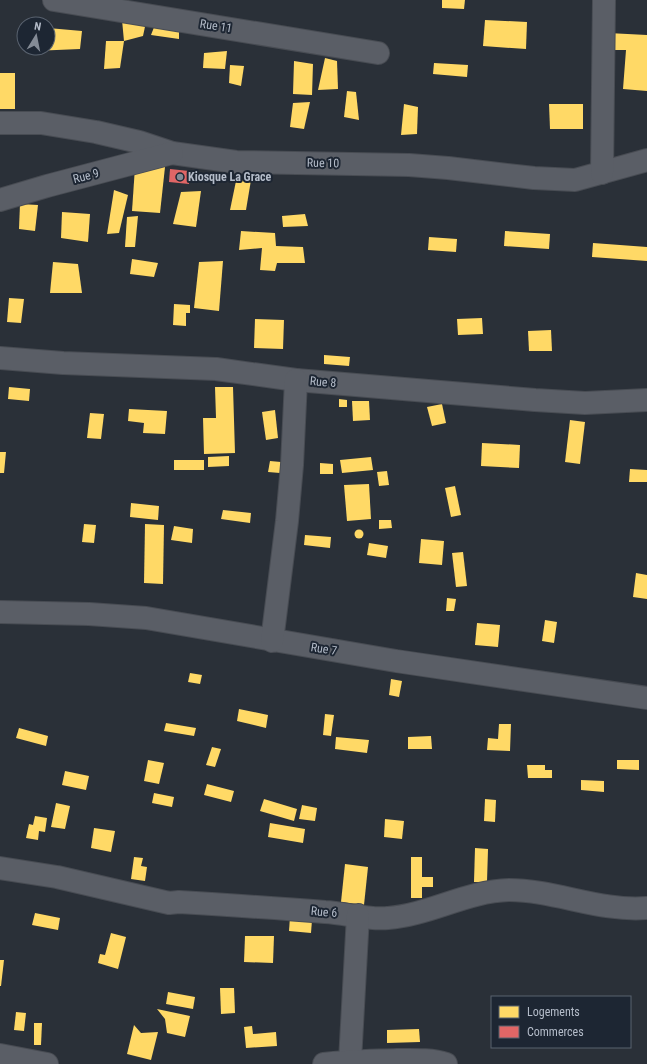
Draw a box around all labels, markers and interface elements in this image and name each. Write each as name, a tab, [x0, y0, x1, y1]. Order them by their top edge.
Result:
north arrow	[16, 16, 56, 56]
street label: Rue 11	[199, 17, 233, 35]
text: N	[33, 20, 42, 34]
street label: Rue 10	[307, 156, 339, 170]
street label: Rue 9	[71, 166, 101, 186]
place label: Kiosque La Grace	[188, 170, 272, 184]
marker: Kiosque La Grace	[175, 172, 185, 182]
street label: Rue 8	[309, 374, 337, 390]
street label: Rue 7	[310, 640, 338, 658]
street label: Rue 6	[310, 904, 338, 920]
legend	[491, 996, 631, 1048]
text: Logements	[527, 1005, 580, 1019]
text: Commerces	[527, 1025, 584, 1039]

